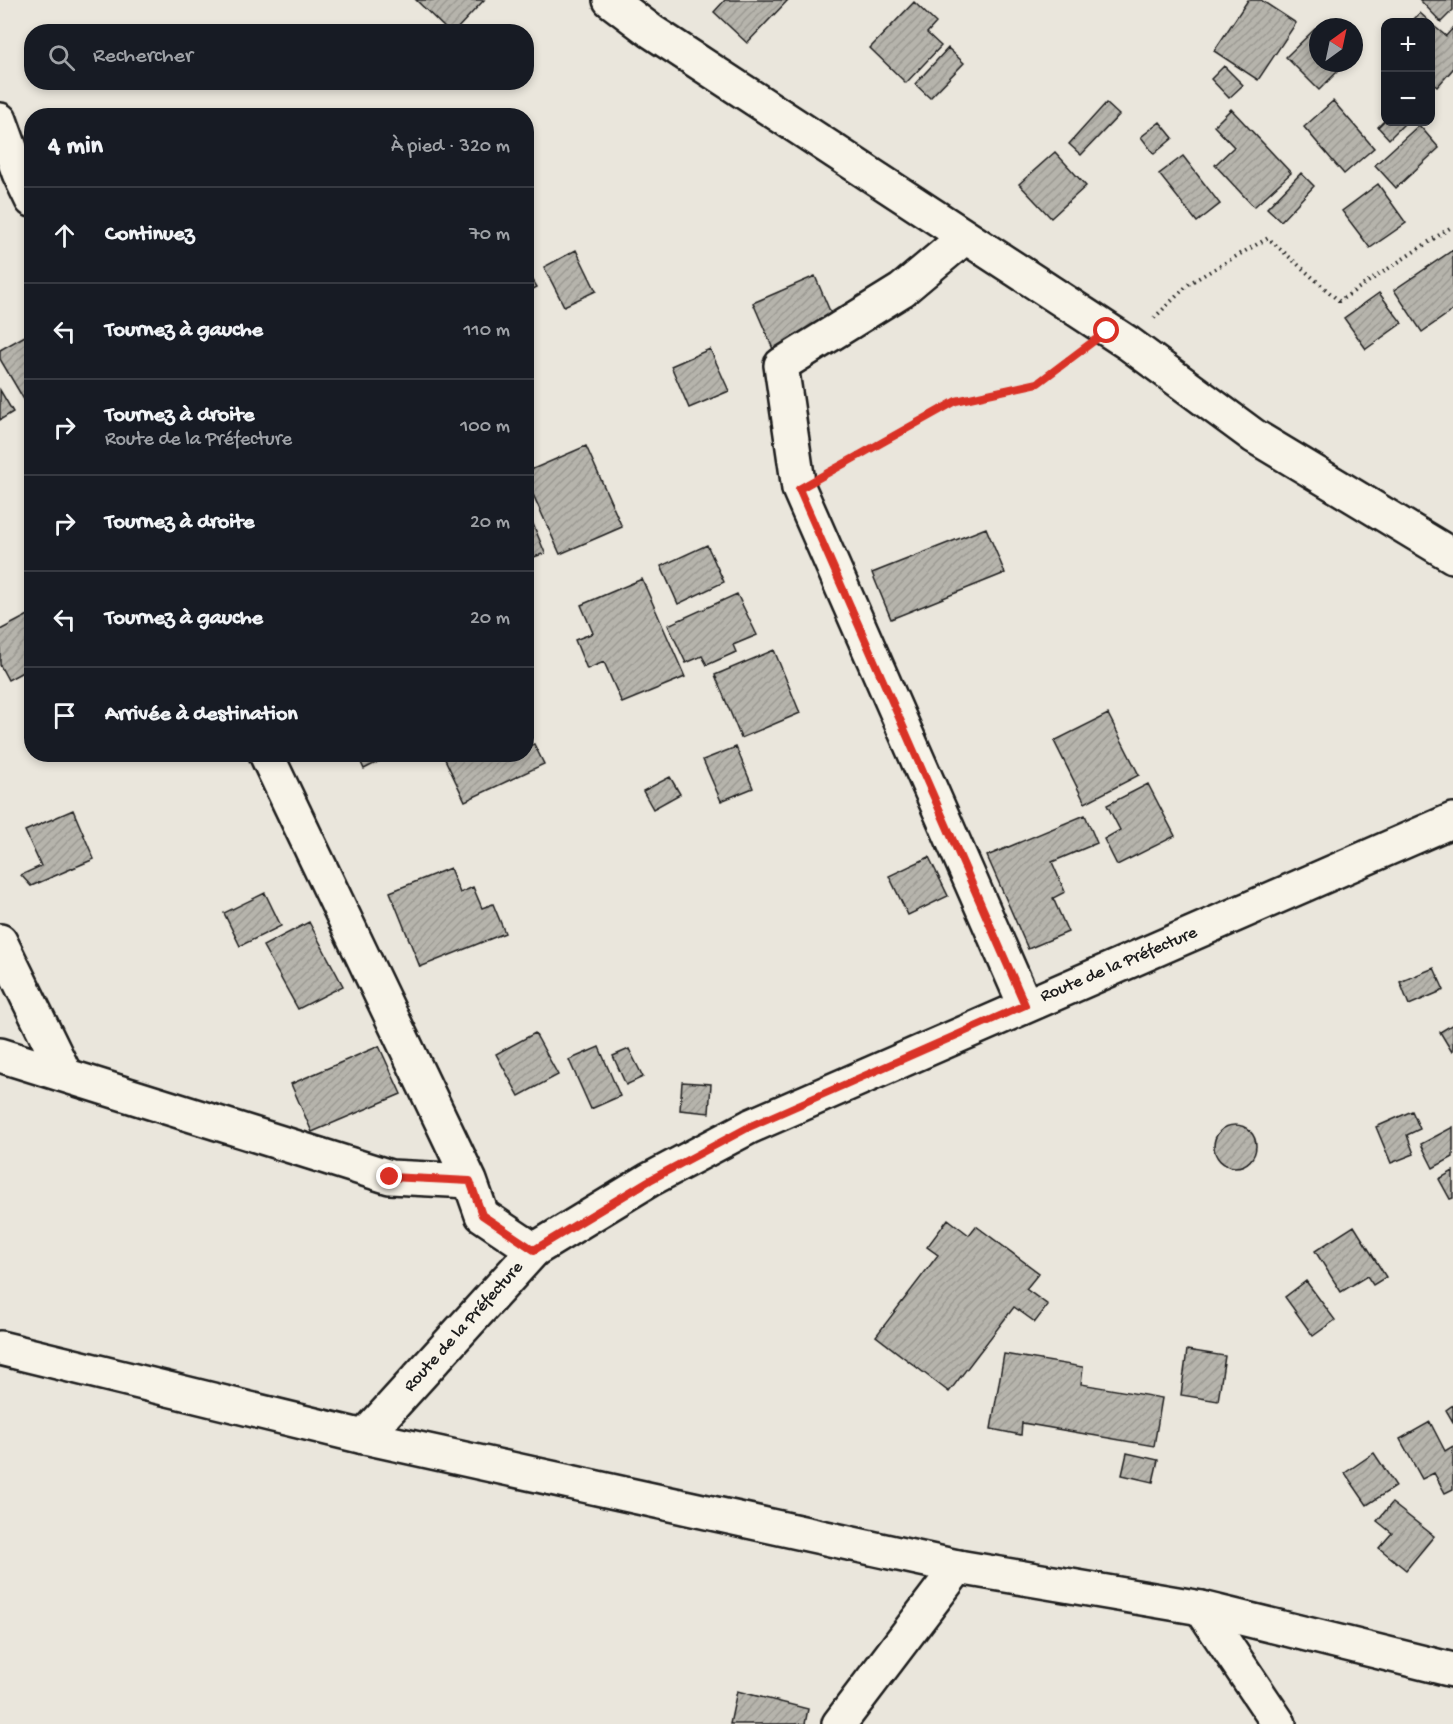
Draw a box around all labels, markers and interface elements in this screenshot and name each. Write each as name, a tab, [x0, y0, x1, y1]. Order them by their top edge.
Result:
north arrow	[1309, 18, 1363, 72]
map controls	[1381, 18, 1435, 126]
button: +	[1381, 18, 1435, 72]
search box	[24, 24, 534, 90]
icon: search	[45, 41, 78, 74]
text: Rechercher	[93, 44, 193, 70]
button: −	[1381, 72, 1435, 126]
text: 4 min	[48, 132, 103, 163]
text: À pied · 320 m	[391, 136, 510, 159]
icon: ahead	[48, 219, 81, 252]
text: Continuez	[105, 222, 194, 248]
text: 70 m	[469, 224, 510, 247]
icon: left	[48, 315, 81, 348]
route start	[1093, 317, 1119, 343]
text: Tournez à gauche	[105, 318, 263, 344]
text: 110 m	[464, 320, 510, 343]
text: Tournez à droite	[105, 403, 254, 429]
icon: right	[48, 411, 81, 444]
text: 100 m	[460, 416, 510, 439]
text: Route de la Préfecture	[105, 429, 292, 452]
icon: right	[48, 507, 81, 540]
text: Tournez à droite	[105, 510, 254, 536]
text: 20 m	[470, 512, 510, 535]
icon: left	[48, 603, 81, 636]
text: Tournez à gauche	[105, 606, 263, 632]
text: 20 m	[470, 608, 510, 631]
icon: arrive	[48, 699, 81, 732]
text: Arrivée à destination	[105, 702, 298, 728]
street label: Route de la Préfecture	[1037, 922, 1201, 1008]
route end	[376, 1163, 402, 1189]
street label: Route de la Préfecture	[400, 1257, 529, 1397]

